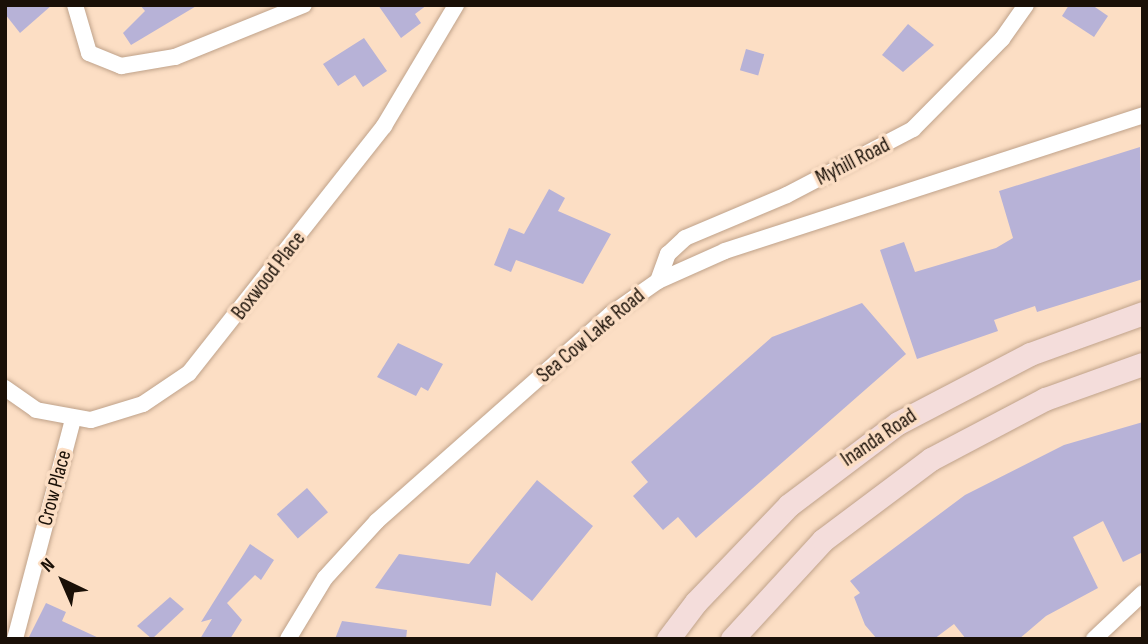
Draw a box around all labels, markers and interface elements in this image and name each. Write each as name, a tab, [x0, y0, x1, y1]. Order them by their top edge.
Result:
street label: Myhill Road	[812, 133, 894, 191]
street label: Boxwood Place	[227, 227, 311, 325]
street label: Sea Cow Lake Road	[532, 284, 650, 388]
street label: Inanda Road	[837, 404, 921, 472]
street label: Crow Place	[33, 447, 77, 529]
north arrow	[28, 546, 98, 616]
text: N	[36, 554, 60, 577]

